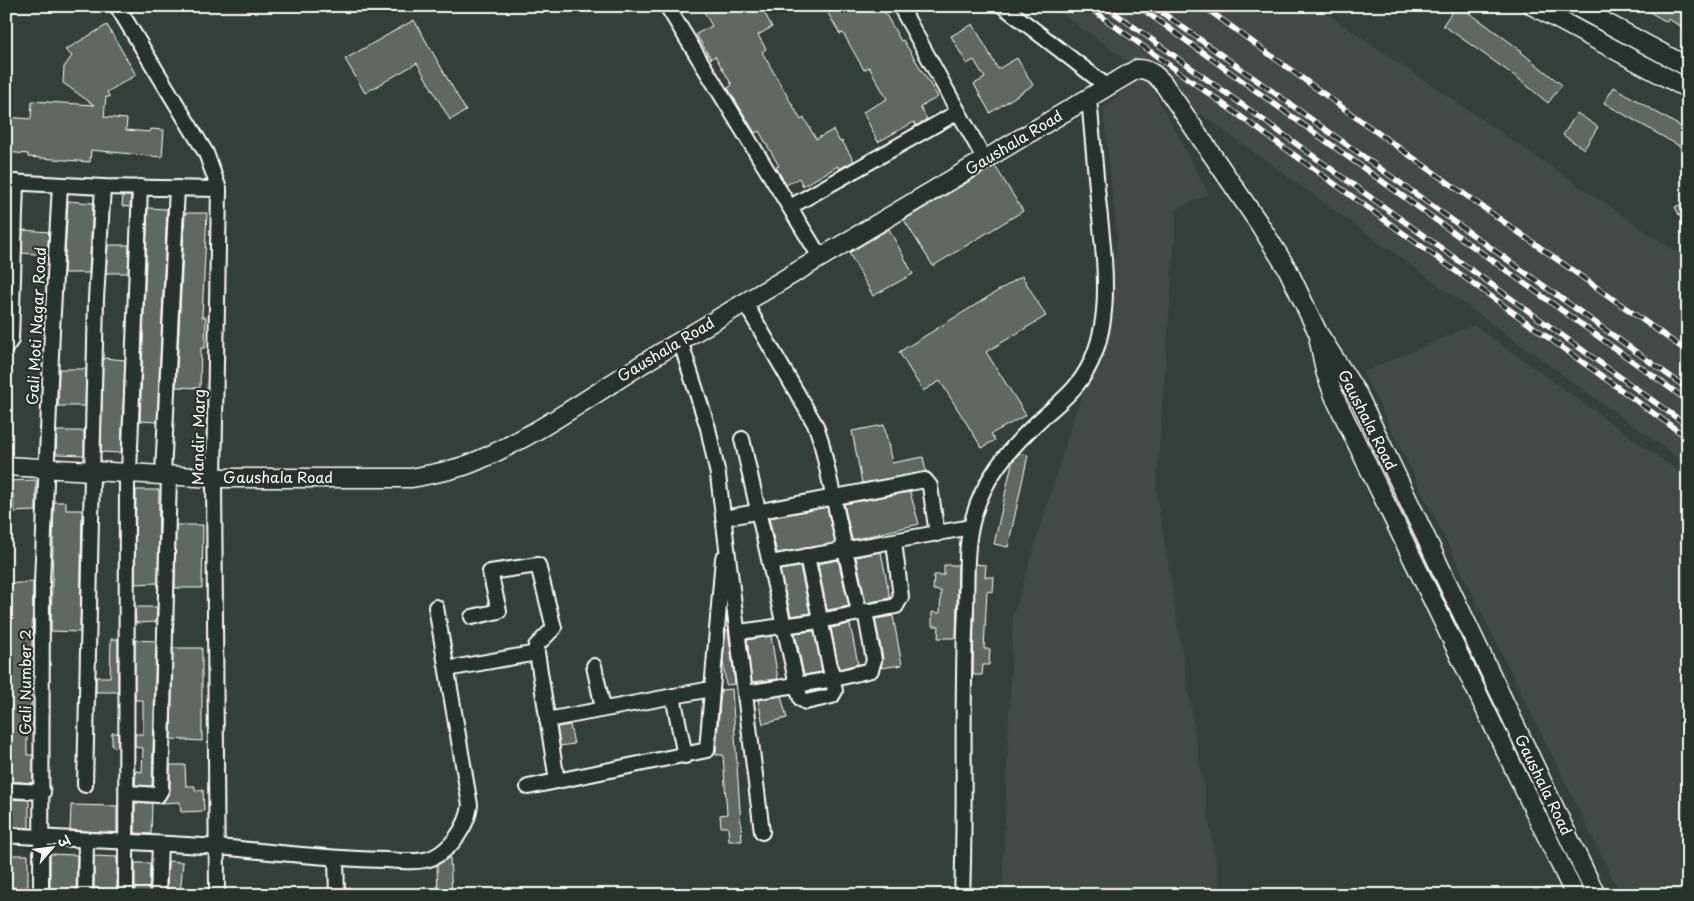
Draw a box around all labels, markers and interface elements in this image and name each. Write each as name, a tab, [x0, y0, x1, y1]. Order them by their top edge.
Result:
street label: Gaushala Road	[960, 104, 1066, 180]
street label: Gali Moti Nagar Road	[20, 246, 51, 405]
street label: Gaushala Road	[612, 311, 718, 387]
street label: Gaushala Road	[1333, 365, 1403, 473]
street label: Mandir Marg	[185, 389, 210, 485]
street label: Gaushala Road	[223, 465, 333, 488]
street label: Gali Number 2	[13, 629, 36, 735]
street label: Gaushala Road	[1510, 730, 1579, 839]
north arrow	[28, 824, 78, 874]
text: उ	[52, 831, 76, 852]

